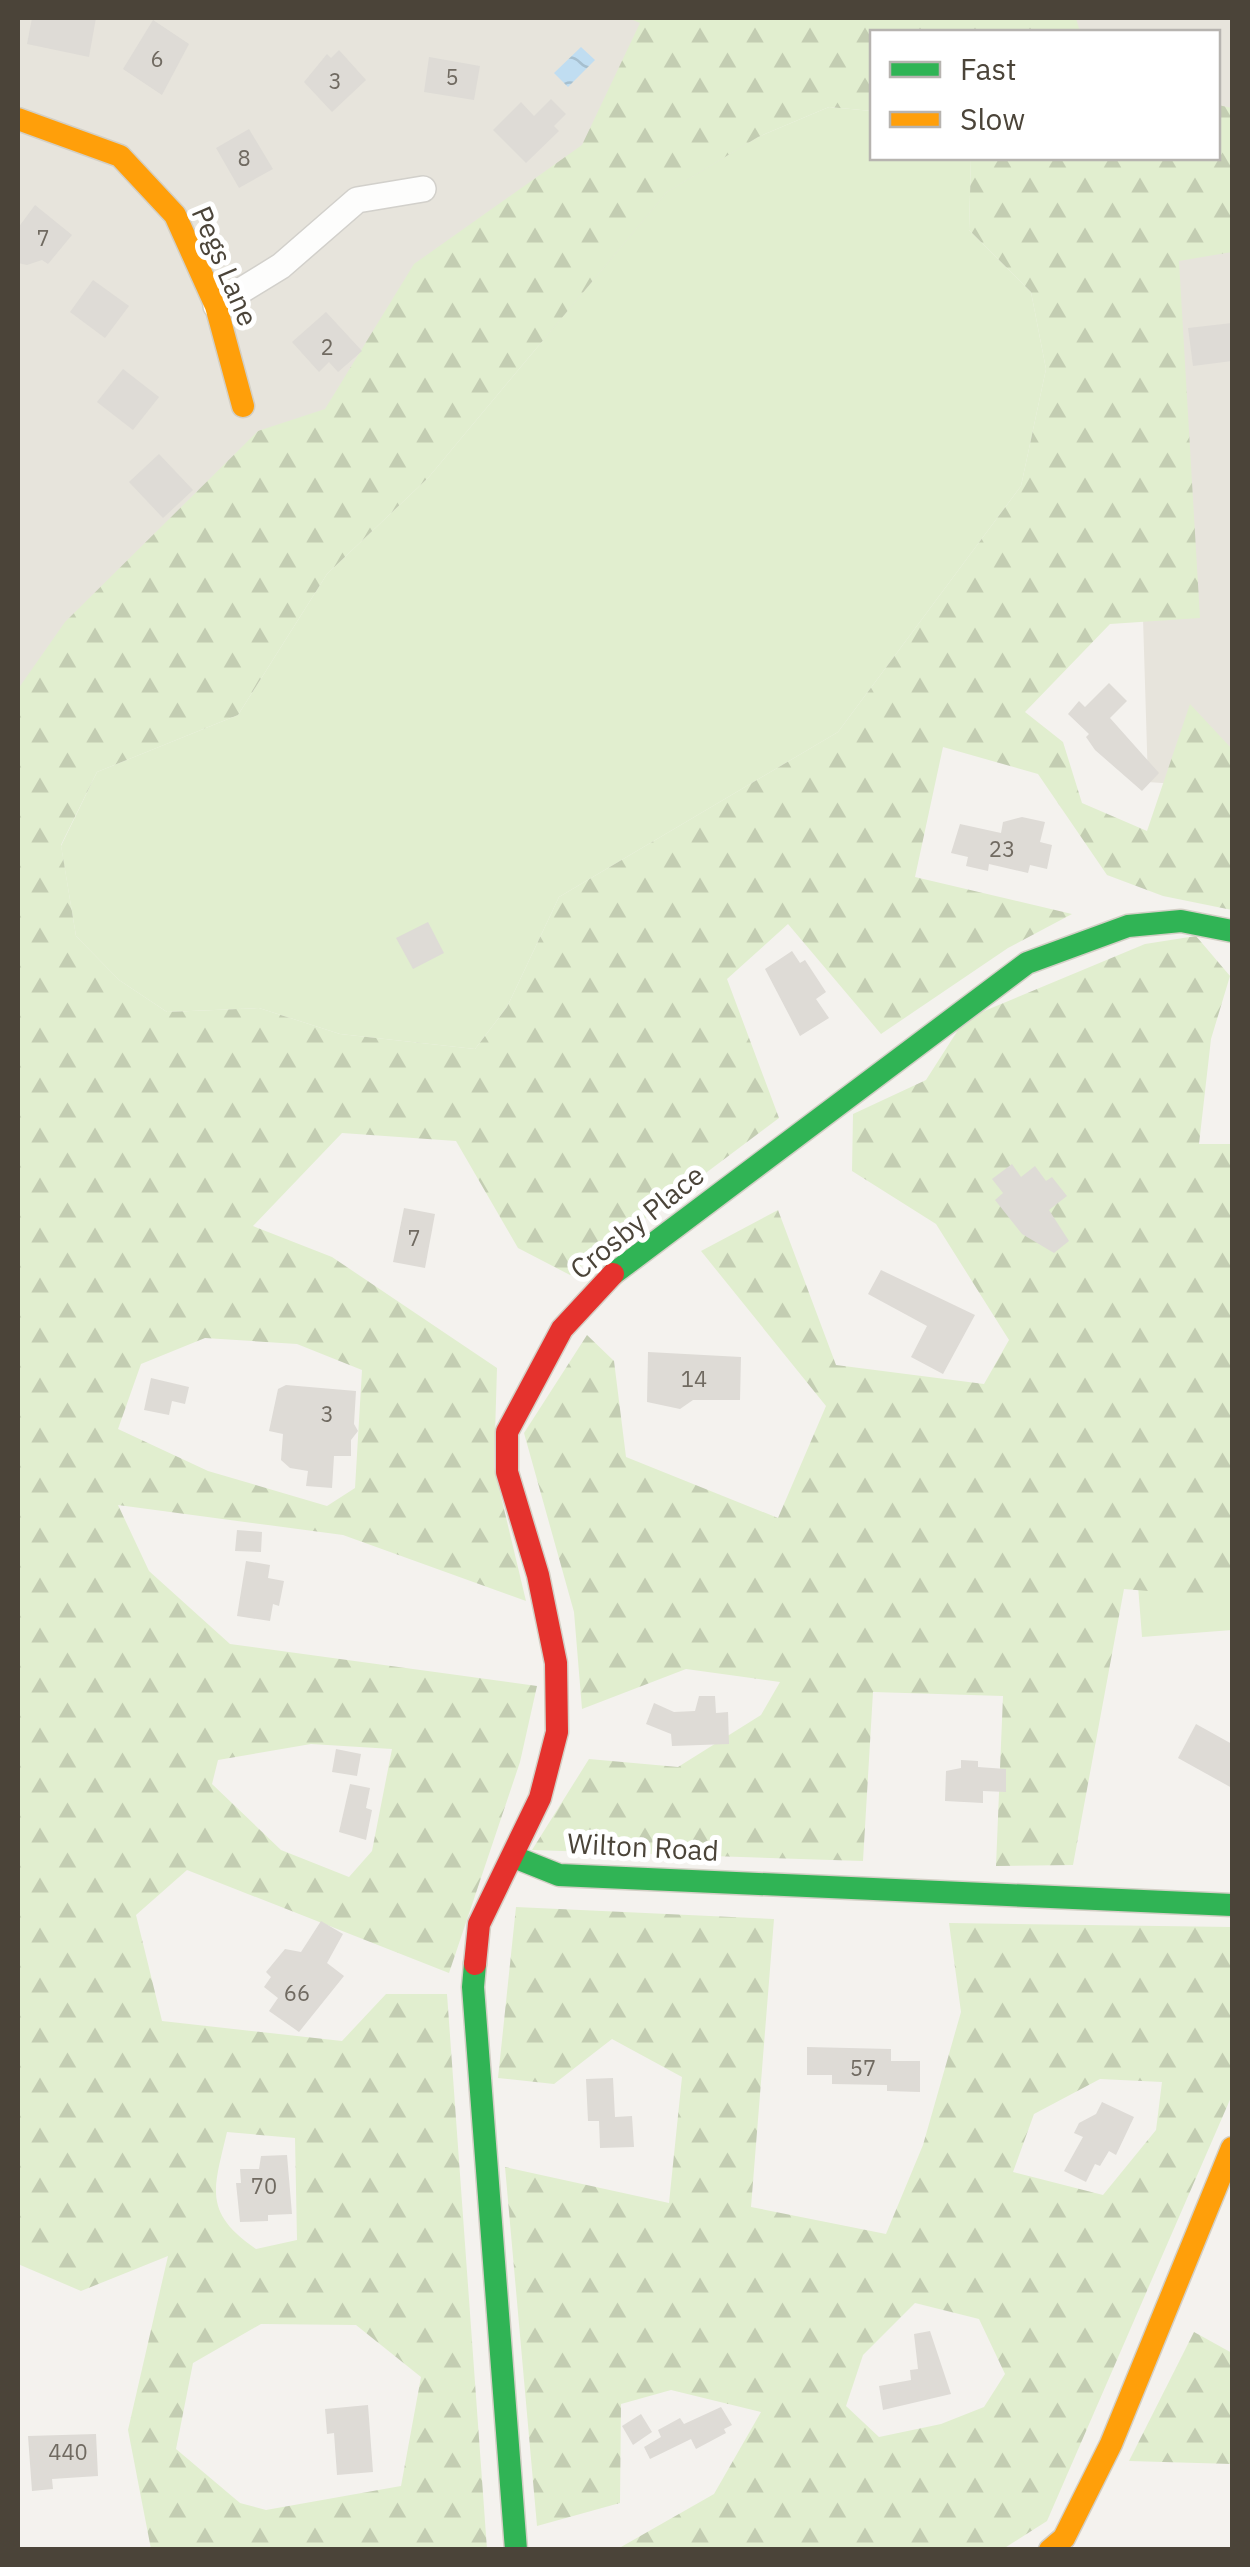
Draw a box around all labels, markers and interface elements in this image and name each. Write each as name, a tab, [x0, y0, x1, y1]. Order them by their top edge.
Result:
legend	[870, 30, 1220, 160]
house number: 6	[150, 44, 164, 73]
text: Fast	[960, 49, 1017, 88]
house number: 5	[445, 62, 459, 91]
house number: 3	[328, 66, 342, 95]
text: Slow	[960, 99, 1025, 138]
house number: 8	[237, 143, 251, 172]
street label: Pegs Lane	[184, 200, 267, 332]
house number: 7	[36, 223, 50, 252]
house number: 2	[320, 332, 334, 361]
house number: 23	[989, 834, 1015, 863]
street label: Crosby Place	[562, 1156, 711, 1287]
house number: 7	[407, 1223, 421, 1252]
house number: 14	[681, 1364, 707, 1393]
house number: 3	[320, 1399, 334, 1428]
street label: Wilton Road	[566, 1824, 720, 1869]
house number: 66	[284, 1978, 310, 2007]
house number: 57	[850, 2053, 876, 2082]
house number: 70	[251, 2171, 277, 2200]
house number: 440	[48, 2437, 88, 2466]

